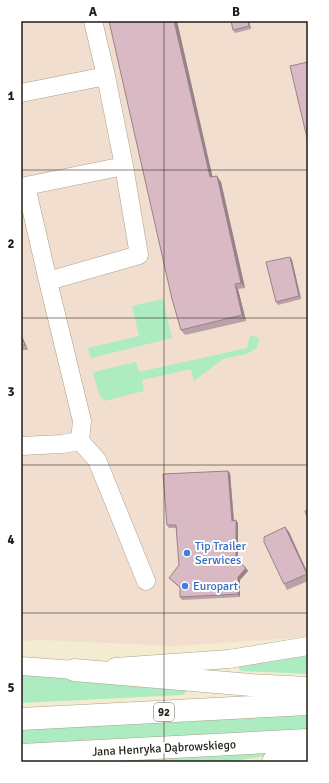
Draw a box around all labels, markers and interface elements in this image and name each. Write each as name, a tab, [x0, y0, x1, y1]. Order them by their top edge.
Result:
text: A	[89, 4, 98, 20]
text: B	[232, 4, 240, 20]
text: 1	[7, 88, 15, 104]
text: 2	[7, 236, 15, 252]
text: 3	[7, 384, 15, 400]
text: 4	[7, 532, 15, 548]
place label: Tip Trailer Serwices	[195, 539, 247, 568]
marker: Tip Trailer Serwices	[182, 548, 192, 558]
place label: Europart	[193, 579, 238, 594]
marker: Europart	[180, 581, 190, 591]
text: 5	[7, 680, 15, 696]
road number: 92	[154, 703, 174, 721]
street label: Jana Henryka Dąbrowskiego	[92, 737, 236, 760]

